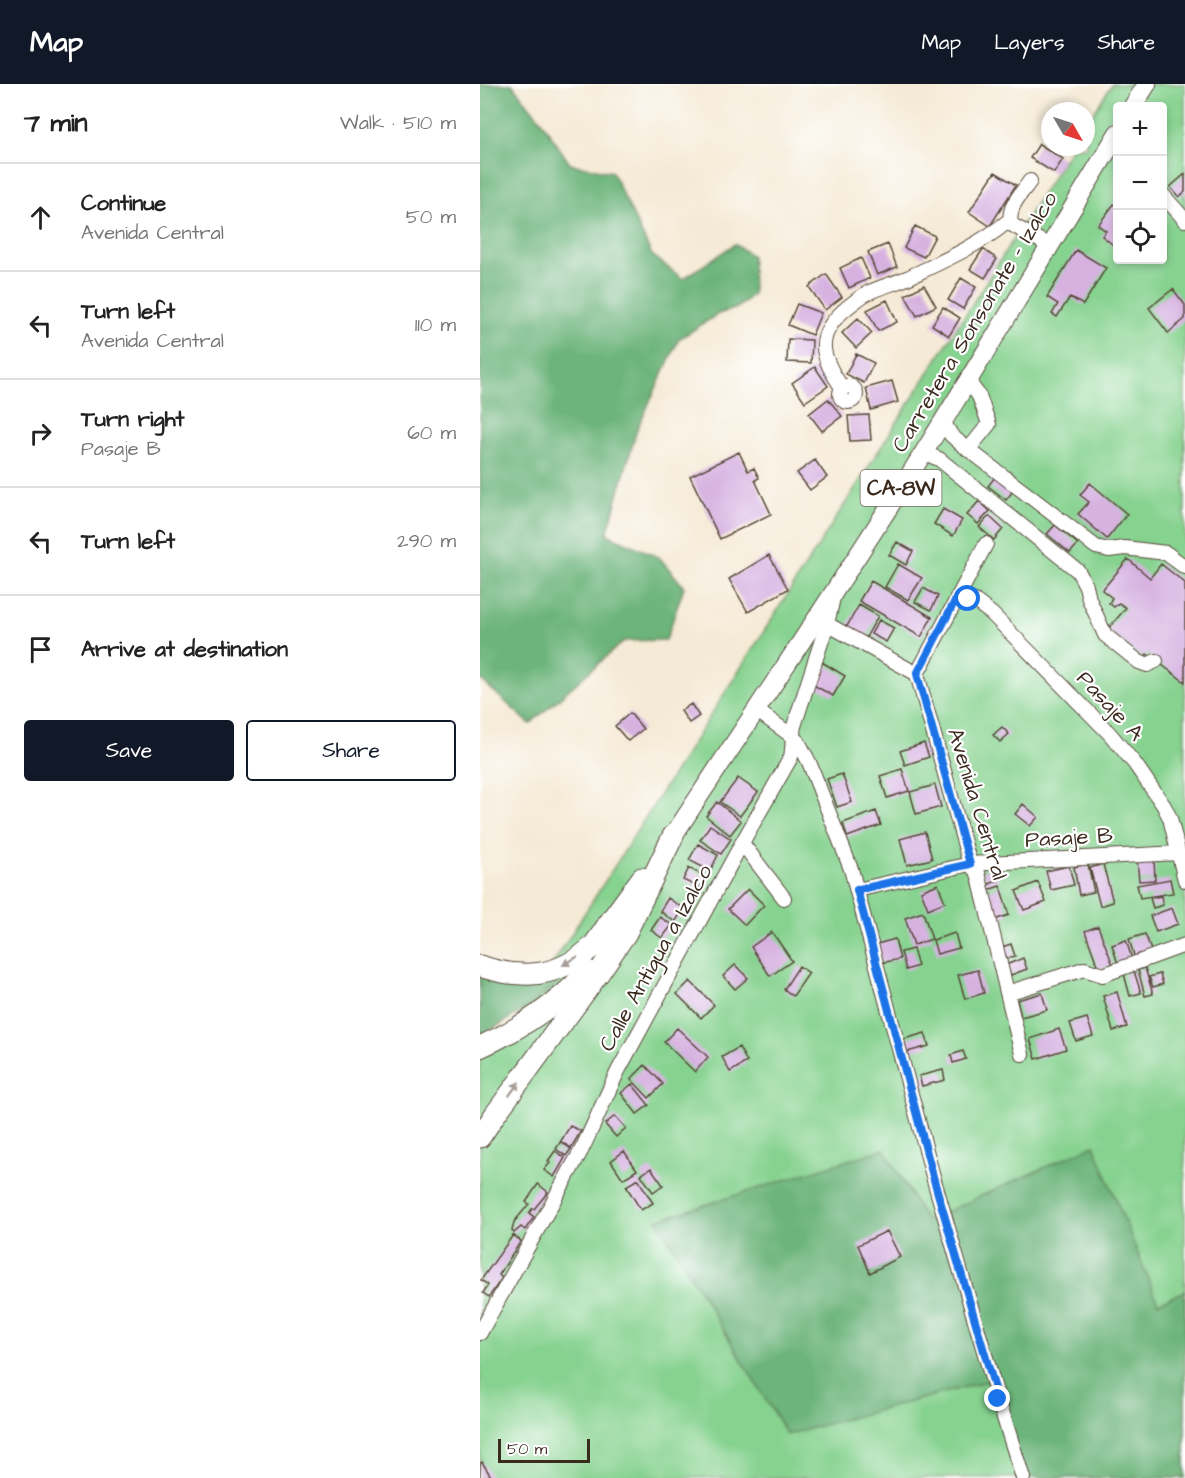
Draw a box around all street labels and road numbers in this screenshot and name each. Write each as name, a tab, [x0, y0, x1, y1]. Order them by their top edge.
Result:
street label: Carretera Sonsonate - Izalco	[885, 185, 1066, 458]
road number: CA-8W	[860, 470, 942, 506]
street label: Pasaje A	[1069, 664, 1151, 748]
street label: Avenida Central	[939, 724, 1015, 884]
street label: Pasaje B	[1024, 820, 1114, 856]
street label: Calle Antigua a Izalco	[592, 858, 721, 1058]

